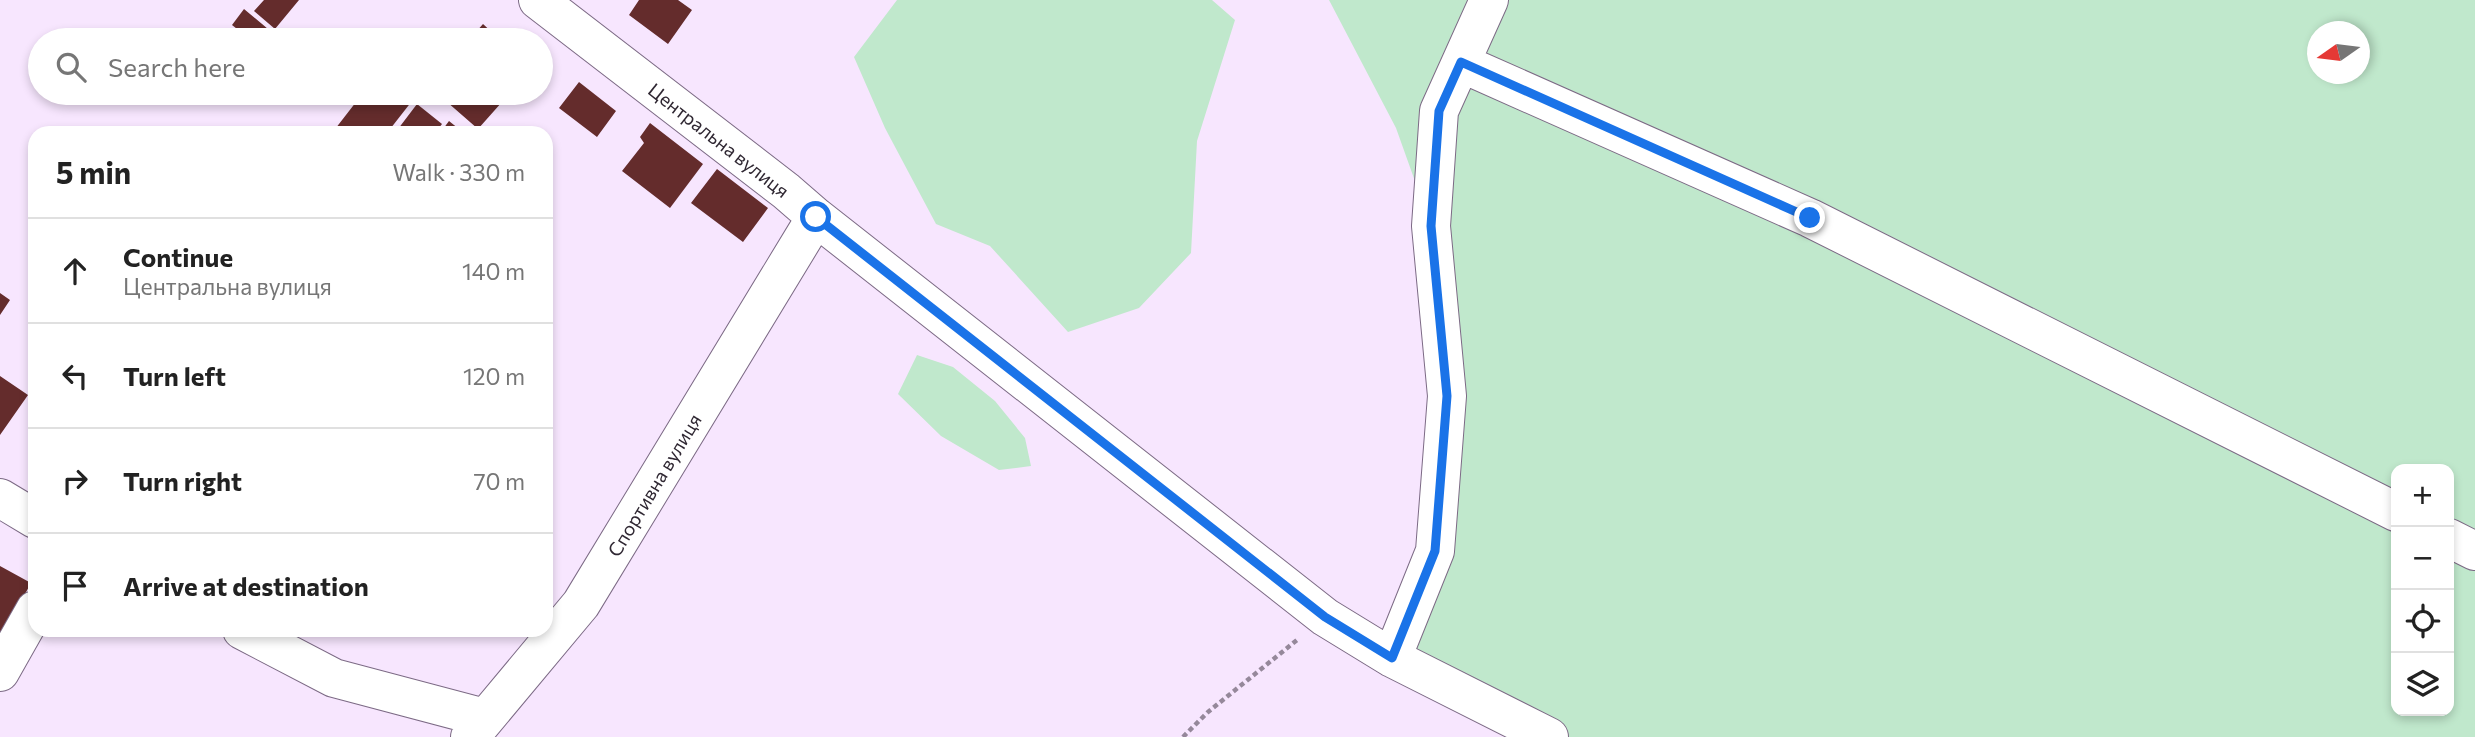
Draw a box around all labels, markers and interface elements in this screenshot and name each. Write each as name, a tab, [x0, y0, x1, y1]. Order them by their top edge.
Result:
north arrow	[2307, 21, 2370, 84]
search box	[28, 28, 553, 105]
icon: search	[52, 48, 90, 86]
text: Search here	[108, 51, 246, 82]
street label: Центральна вулиця	[644, 78, 794, 202]
text: 5 min	[56, 153, 131, 190]
text: Walk · 330 m	[393, 158, 525, 186]
route start	[800, 201, 831, 232]
route end	[1794, 202, 1825, 233]
text: Continue	[123, 241, 233, 272]
icon: ahead	[56, 252, 94, 290]
text: 140 m	[462, 257, 525, 285]
text: Центральна вулиця	[123, 272, 332, 300]
icon: left	[56, 357, 94, 395]
text: Turn left	[123, 360, 226, 391]
text: 120 m	[463, 362, 525, 390]
street label: Спортивна вулиця	[602, 409, 706, 561]
icon: right	[56, 462, 94, 500]
map controls	[2391, 464, 2454, 716]
button: +	[2391, 464, 2454, 527]
text: Turn right	[123, 465, 242, 496]
text: 70 m	[473, 467, 525, 495]
button: −	[2391, 527, 2454, 590]
icon: arrive	[56, 567, 94, 605]
text: Arrive at destination	[123, 570, 369, 601]
button: locate	[2391, 590, 2454, 653]
button: layers	[2391, 653, 2454, 716]

